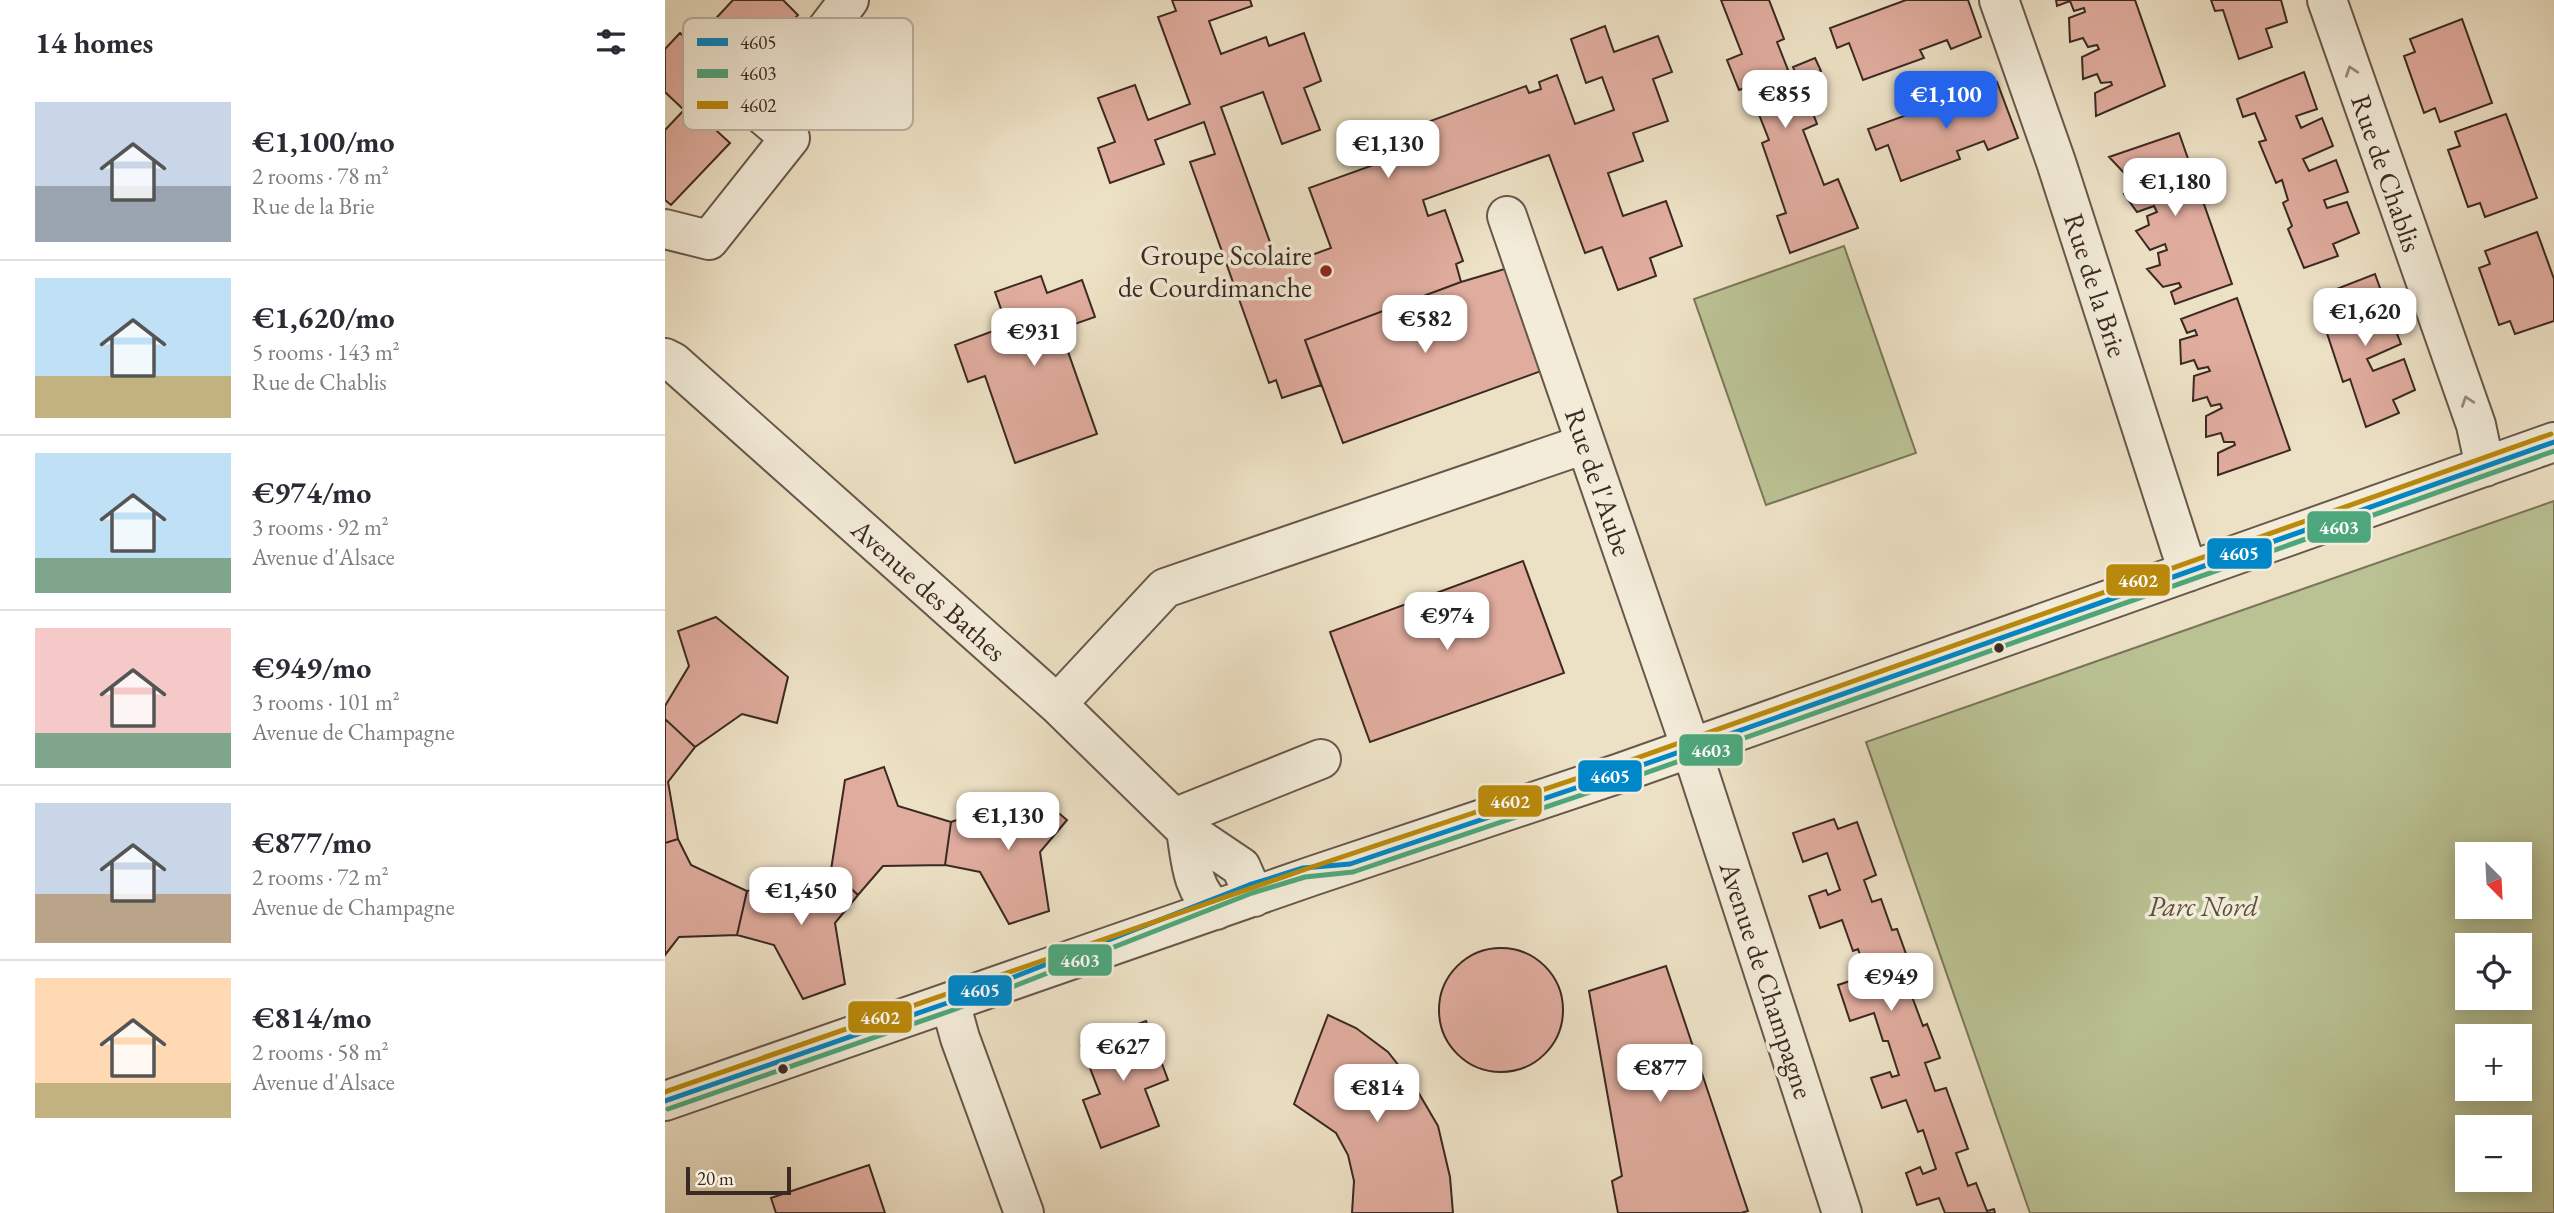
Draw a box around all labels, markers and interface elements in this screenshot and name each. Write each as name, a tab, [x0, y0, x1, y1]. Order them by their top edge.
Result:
legend	[683, 18, 913, 130]
text: 14 homes	[35, 23, 153, 62]
icon: filters	[592, 23, 630, 61]
text: 4605	[740, 30, 776, 55]
text: 4603	[740, 61, 776, 86]
one-way arrow	[2345, 65, 2359, 77]
pin: €855	[1744, 71, 1826, 130]
pin: €1,100	[1889, 72, 2003, 131]
text: €855	[1758, 78, 1812, 108]
text: €1,100	[1910, 79, 1982, 109]
street label: Rue de Chablis	[2343, 90, 2431, 256]
text: 4602	[740, 93, 776, 118]
pin: €1,130	[1331, 120, 1445, 180]
text: €1,100/mo	[252, 122, 395, 161]
text: €1,130	[1352, 128, 1424, 158]
icon: home	[91, 130, 175, 214]
pin: €1,180	[2118, 158, 2232, 218]
text: 2 rooms · 78 m²	[252, 161, 389, 191]
text: €1,180	[2139, 166, 2211, 196]
text: Rue de la Brie	[252, 191, 374, 221]
street label: Rue de la Brie	[2056, 209, 2136, 361]
place label: Groupe Scolaire de Courdimanche	[1118, 237, 1312, 305]
marker: Groupe Scolaire de Courdimanche	[1318, 263, 1334, 279]
pin: €1,620	[2308, 288, 2422, 348]
pin: €582	[1384, 296, 1466, 355]
text: €1,620	[2329, 296, 2401, 326]
text: €1,620/mo	[252, 298, 395, 337]
text: €582	[1398, 303, 1452, 333]
icon: home	[91, 306, 175, 390]
pin: €931	[993, 308, 1075, 368]
text: €931	[1007, 316, 1061, 346]
text: 5 rooms · 143 m²	[252, 337, 400, 367]
text: Rue de Chablis	[252, 367, 387, 397]
one-way arrow	[2461, 395, 2475, 408]
street label: Rue de l'Aube	[1557, 403, 1641, 561]
text: €974/mo	[252, 473, 371, 512]
icon: home	[91, 481, 175, 565]
street label: Avenue des Bathes	[843, 510, 1014, 669]
line badge: 4603	[2306, 510, 2372, 544]
text: 3 rooms · 92 m²	[252, 512, 389, 542]
text: 4603	[2319, 515, 2359, 540]
line badge: 4605	[2206, 537, 2273, 570]
text: 4605	[2219, 541, 2259, 566]
text: Avenue d'Alsace	[252, 542, 395, 572]
line badge: 4602	[2105, 563, 2171, 597]
text: 4602	[2118, 568, 2158, 593]
pin: €974	[1406, 592, 1488, 652]
text: €974	[1420, 600, 1474, 630]
unlabelled marker	[1992, 641, 2006, 655]
text: €949/mo	[252, 648, 371, 687]
icon: home	[91, 656, 175, 740]
text: 3 rooms · 101 m²	[252, 687, 400, 717]
text: Avenue de Champagne	[252, 717, 455, 747]
line badge: 4603	[1678, 733, 1744, 767]
text: 4603	[1691, 738, 1731, 763]
line badge: 4605	[1577, 759, 1643, 793]
text: 4605	[1590, 764, 1630, 789]
line badge: 4602	[1477, 784, 1543, 818]
text: 4602	[1490, 789, 1530, 814]
pin: €1,130	[951, 792, 1065, 852]
text: €1,130	[972, 800, 1044, 830]
text: €877/mo	[252, 823, 371, 862]
icon: home	[91, 831, 175, 915]
north arrow	[2455, 842, 2532, 919]
map controls	[2455, 842, 2532, 1192]
street label: Avenue de Champagne	[1711, 856, 1822, 1103]
text: 2 rooms · 72 m²	[252, 862, 389, 892]
pin: €1,450	[744, 867, 858, 927]
text: €1,450	[765, 875, 837, 905]
park label: Parc Nord	[2148, 888, 2259, 924]
text: Avenue de Champagne	[252, 892, 455, 922]
button: locate	[2455, 933, 2532, 1010]
line badge: 4603	[1047, 943, 1113, 977]
text: 4603	[1060, 948, 1100, 973]
pin: €949	[1850, 954, 1932, 1013]
text: €949	[1864, 961, 1918, 991]
line badge: 4605	[947, 974, 1013, 1007]
text: 4605	[960, 978, 1000, 1003]
text: €814/mo	[252, 998, 371, 1037]
line badge: 4602	[847, 1000, 913, 1034]
text: 4602	[860, 1005, 900, 1030]
icon: home	[91, 1006, 175, 1090]
pin: €627	[1082, 1024, 1164, 1083]
button: +	[2455, 1024, 2532, 1101]
text: €627	[1096, 1031, 1150, 1061]
text: 2 rooms · 58 m²	[252, 1037, 389, 1067]
pin: €877	[1619, 1044, 1701, 1104]
text: €877	[1633, 1052, 1687, 1082]
unlabelled marker	[776, 1062, 790, 1076]
pin: €814	[1336, 1064, 1418, 1124]
text: Avenue d'Alsace	[252, 1067, 395, 1097]
text: €814	[1350, 1072, 1404, 1102]
button: −	[2455, 1115, 2532, 1192]
scale bar	[686, 1164, 791, 1196]
text: 20 m	[697, 1166, 734, 1191]

